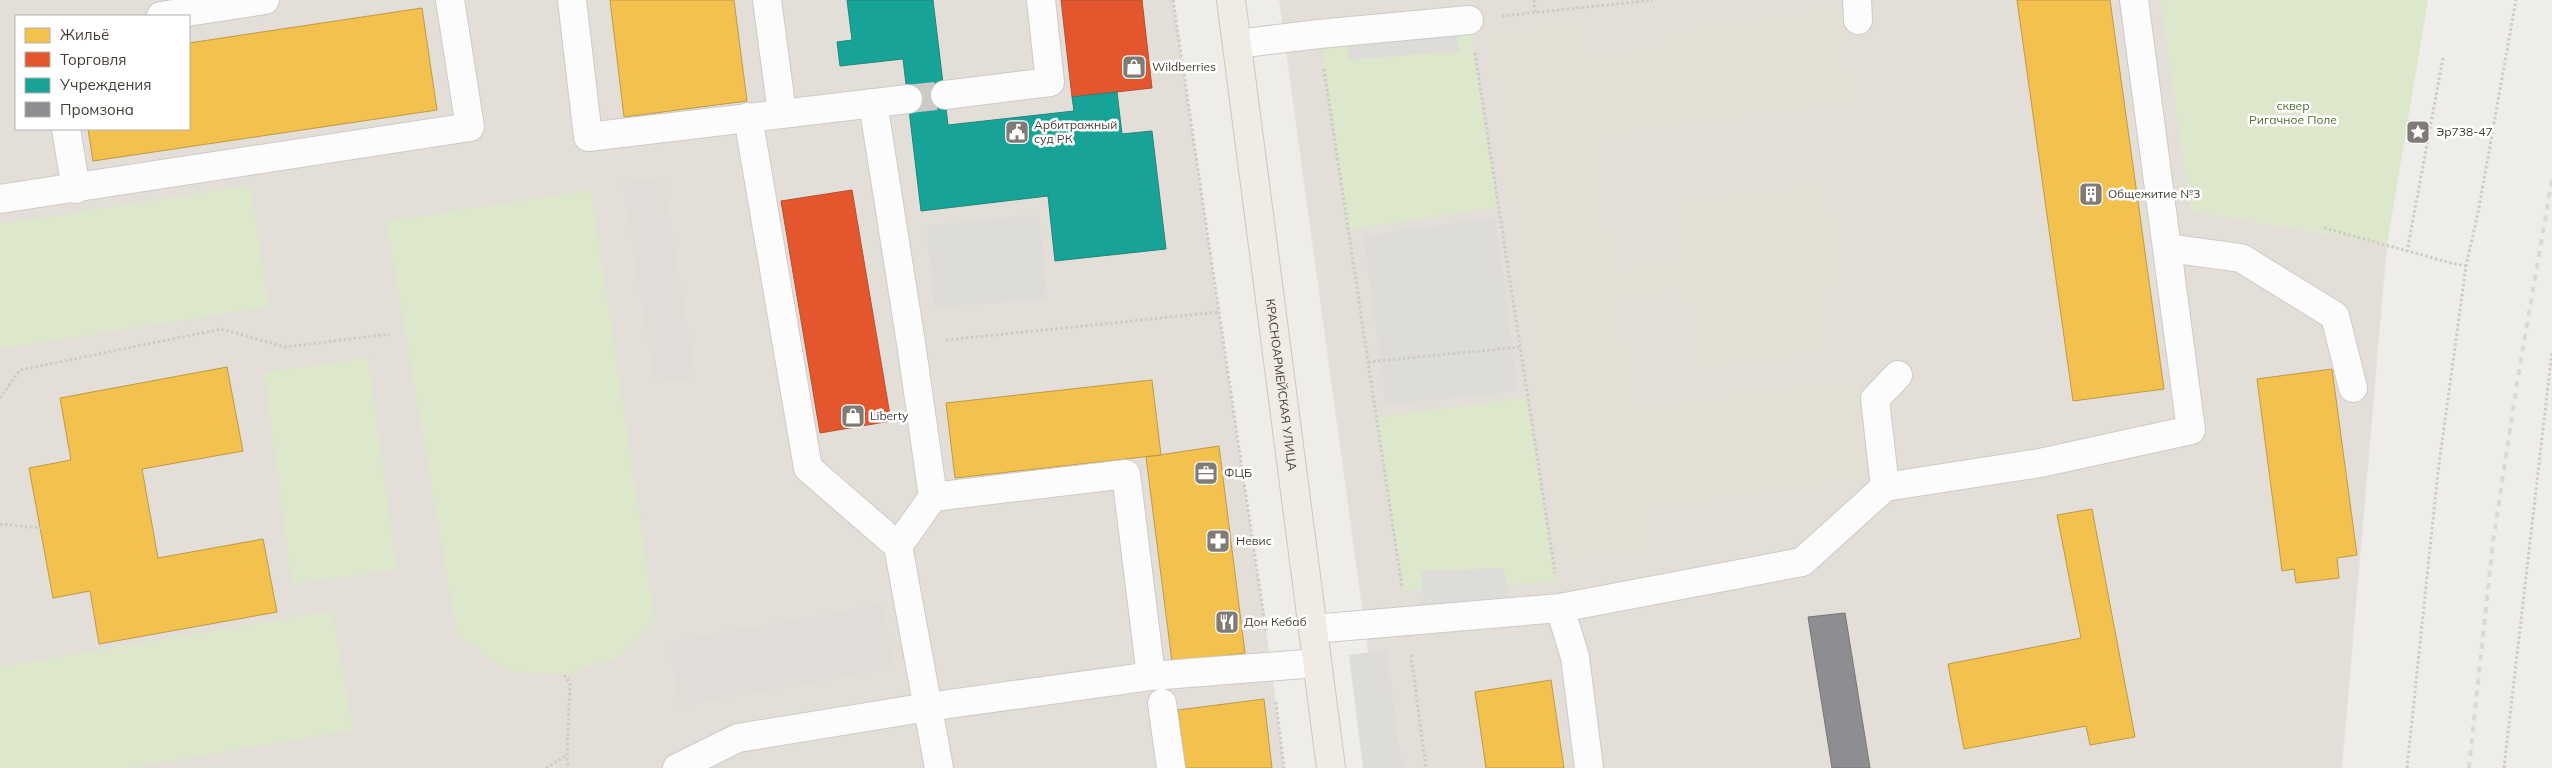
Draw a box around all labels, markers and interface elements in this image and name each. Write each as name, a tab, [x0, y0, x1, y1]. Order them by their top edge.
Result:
legend	[15, 15, 190, 130]
text: Жильё	[60, 25, 109, 44]
text: Торговля	[60, 50, 127, 69]
shop icon: Wildberries	[1121, 54, 1147, 80]
place label: Wildberries	[1152, 59, 1216, 74]
text: Учреждения	[59, 75, 152, 94]
park label: сквер Ригачное Поле	[2249, 98, 2337, 127]
text: Промзона	[60, 100, 134, 119]
place label: Арбитражный суд РК	[1034, 117, 1117, 146]
public building icon: Арбитражный суд РК	[1004, 119, 1030, 145]
place icon: Эр738-47	[2405, 119, 2431, 145]
place label: Эр738-47	[2436, 124, 2493, 139]
building icon: Общежитие №3	[2078, 181, 2104, 207]
place label: Общежитие №3	[2108, 186, 2200, 201]
street label: КРАСНОАРМЕЙСКАЯ УЛИЦА	[1263, 298, 1300, 472]
shop icon: Liberty	[840, 403, 866, 429]
place label: Liberty	[870, 408, 909, 423]
office icon: ФЦБ	[1193, 460, 1219, 486]
place label: ФЦБ	[1224, 465, 1252, 480]
pharmacy icon: Невис	[1205, 528, 1231, 554]
place label: Невис	[1236, 533, 1272, 548]
restaurant icon: Дон Кебаб	[1214, 609, 1240, 635]
place label: Дон Кебаб	[1244, 614, 1307, 629]

